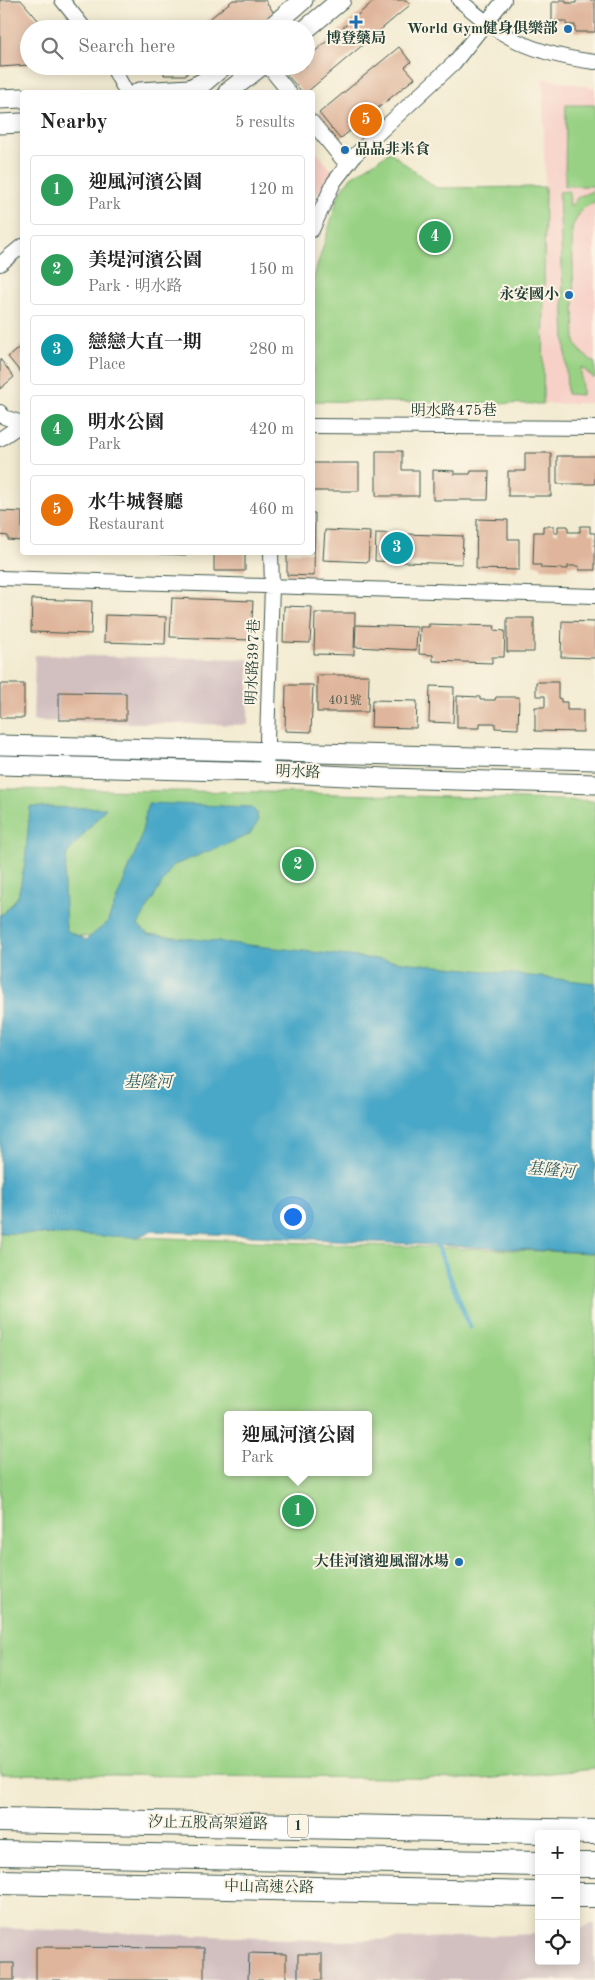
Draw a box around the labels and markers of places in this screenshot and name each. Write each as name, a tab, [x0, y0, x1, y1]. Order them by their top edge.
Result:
marker: 博登藥局	[350, 16, 362, 28]
place label: World Gym健身俱樂部	[407, 20, 558, 37]
marker: World Gym健身俱樂部	[562, 23, 574, 35]
place label: 博登藥局	[326, 30, 386, 47]
pin: 5	[350, 101, 382, 139]
place label: 品品非米食	[355, 141, 430, 158]
marker: 品品非米食	[339, 144, 351, 156]
pin: 4	[419, 218, 451, 256]
place label: 永安國小	[499, 285, 559, 303]
marker: 永安國小	[563, 289, 575, 301]
pin: 3	[381, 529, 413, 567]
pin: 2	[282, 846, 314, 884]
pin: 1	[282, 1492, 314, 1530]
place label: 大佳河濱迎風溜冰場	[314, 1552, 449, 1570]
marker: 大佳河濱迎風溜冰場	[453, 1556, 465, 1568]

